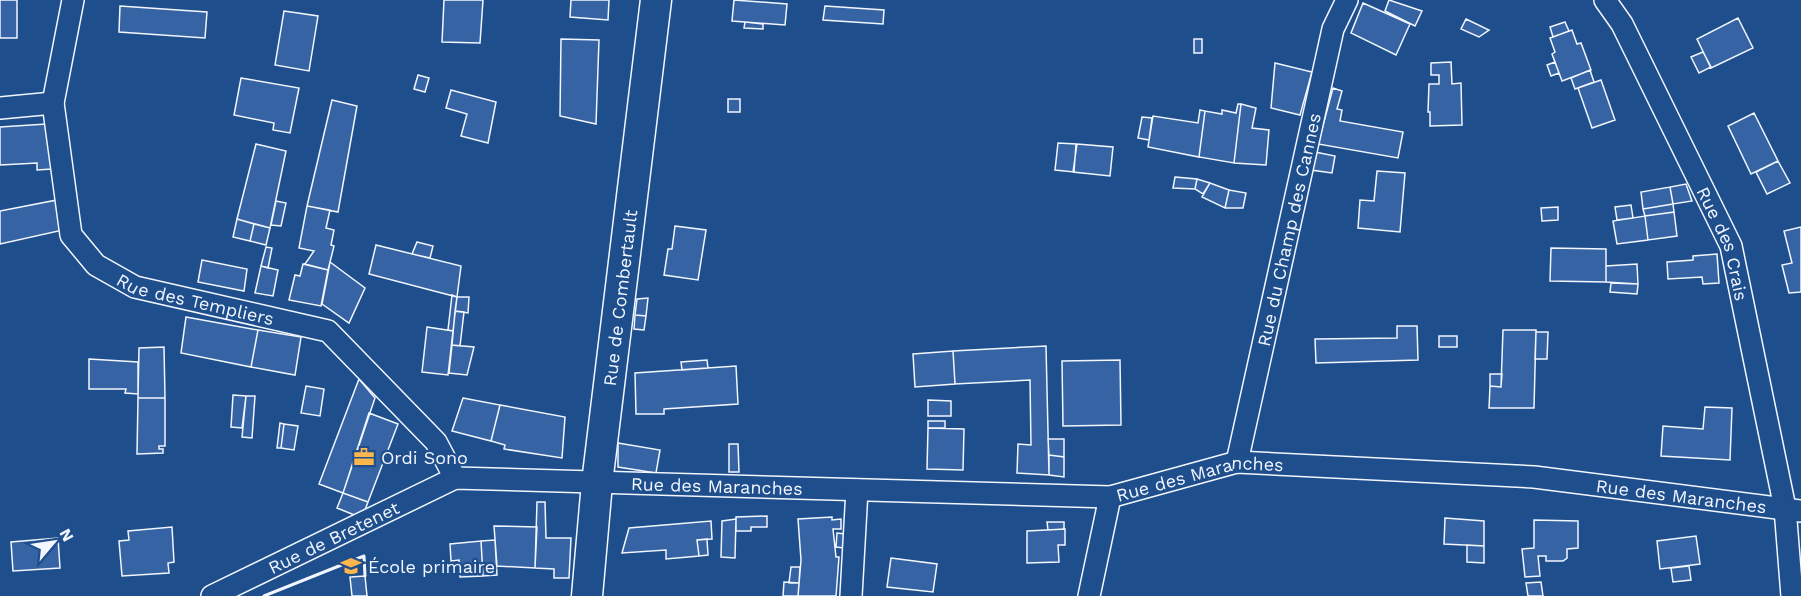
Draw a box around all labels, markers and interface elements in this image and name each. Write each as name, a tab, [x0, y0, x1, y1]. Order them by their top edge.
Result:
street label: Rue du Champ des Cannes	[1252, 111, 1325, 348]
street label: Rue des Crais	[1693, 183, 1753, 303]
street label: Rue de Combertault	[598, 208, 641, 387]
street label: Rue des Templiers	[113, 269, 276, 329]
office icon: Ordi Sono	[352, 445, 376, 469]
place label: Ordi Sono	[381, 447, 468, 468]
street label: Rue des Maranches	[1114, 451, 1284, 505]
street label: Rue des Maranches	[631, 473, 803, 499]
street label: Rue des Maranches	[1595, 474, 1768, 517]
street label: Rue de Bretenet	[265, 496, 403, 578]
north arrow	[24, 512, 84, 572]
text: N	[55, 525, 78, 545]
school or university icon: École primaire	[339, 554, 363, 578]
place label: École primaire	[368, 556, 495, 577]

